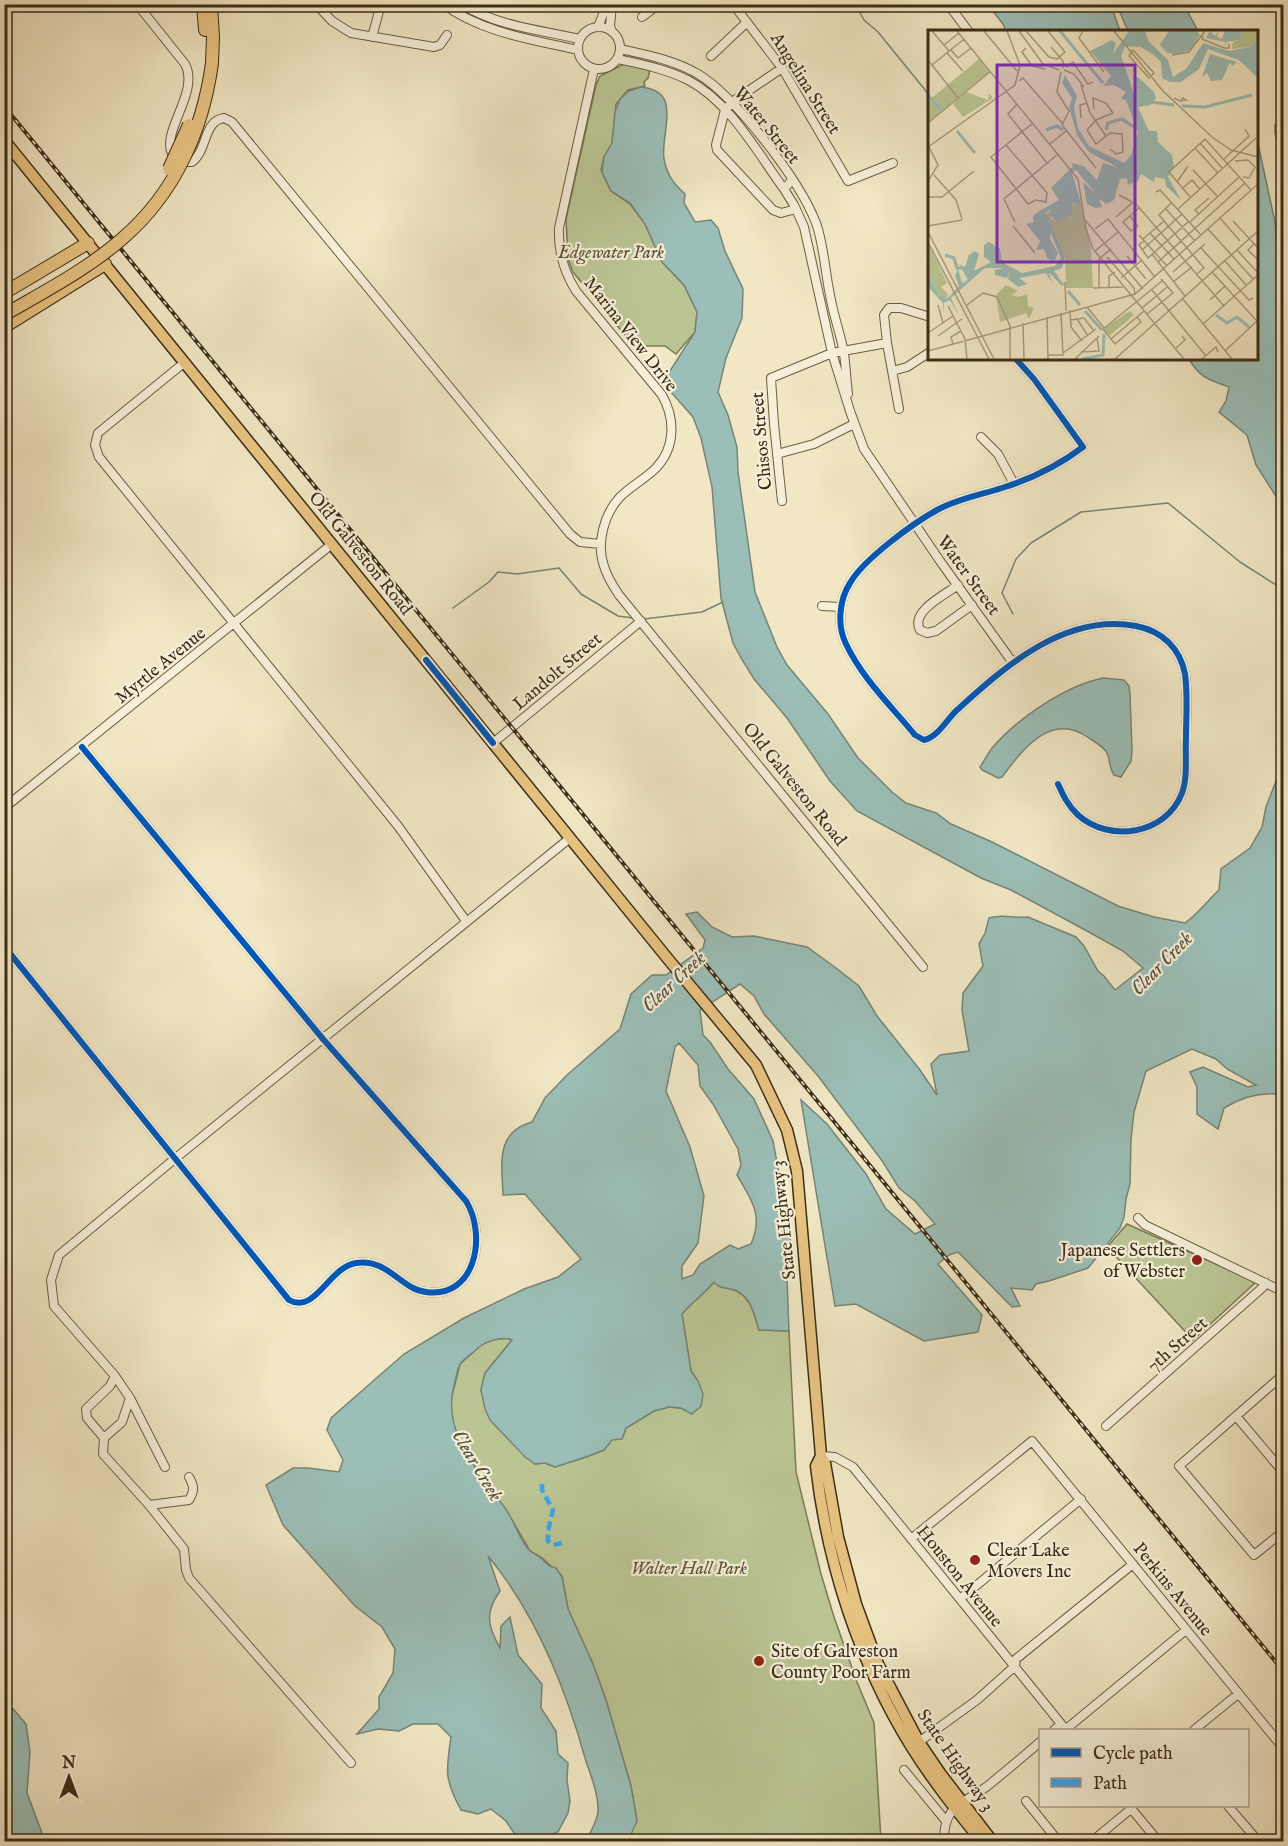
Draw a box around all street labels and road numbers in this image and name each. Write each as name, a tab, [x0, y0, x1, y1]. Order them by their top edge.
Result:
street label: Angelina Street	[764, 28, 845, 139]
street label: Water Street	[727, 82, 804, 170]
street label: Marina View Drive	[578, 273, 682, 397]
street label: Chisos Street	[747, 391, 778, 491]
street label: Old Galveston Road	[303, 487, 417, 621]
street label: Water Street	[931, 531, 1005, 620]
street label: Myrtle Avenue	[111, 623, 211, 710]
street label: Landolt Street	[509, 628, 607, 716]
street label: Old Galveston Road	[737, 718, 851, 852]
street label: State Highway 3	[767, 1159, 802, 1281]
street label: 7th Street	[1143, 1313, 1213, 1378]
street label: Houston Avenue	[911, 1521, 1007, 1633]
street label: Perkins Avenue	[1127, 1538, 1217, 1642]
street label: State Highway 3	[911, 1705, 999, 1817]

